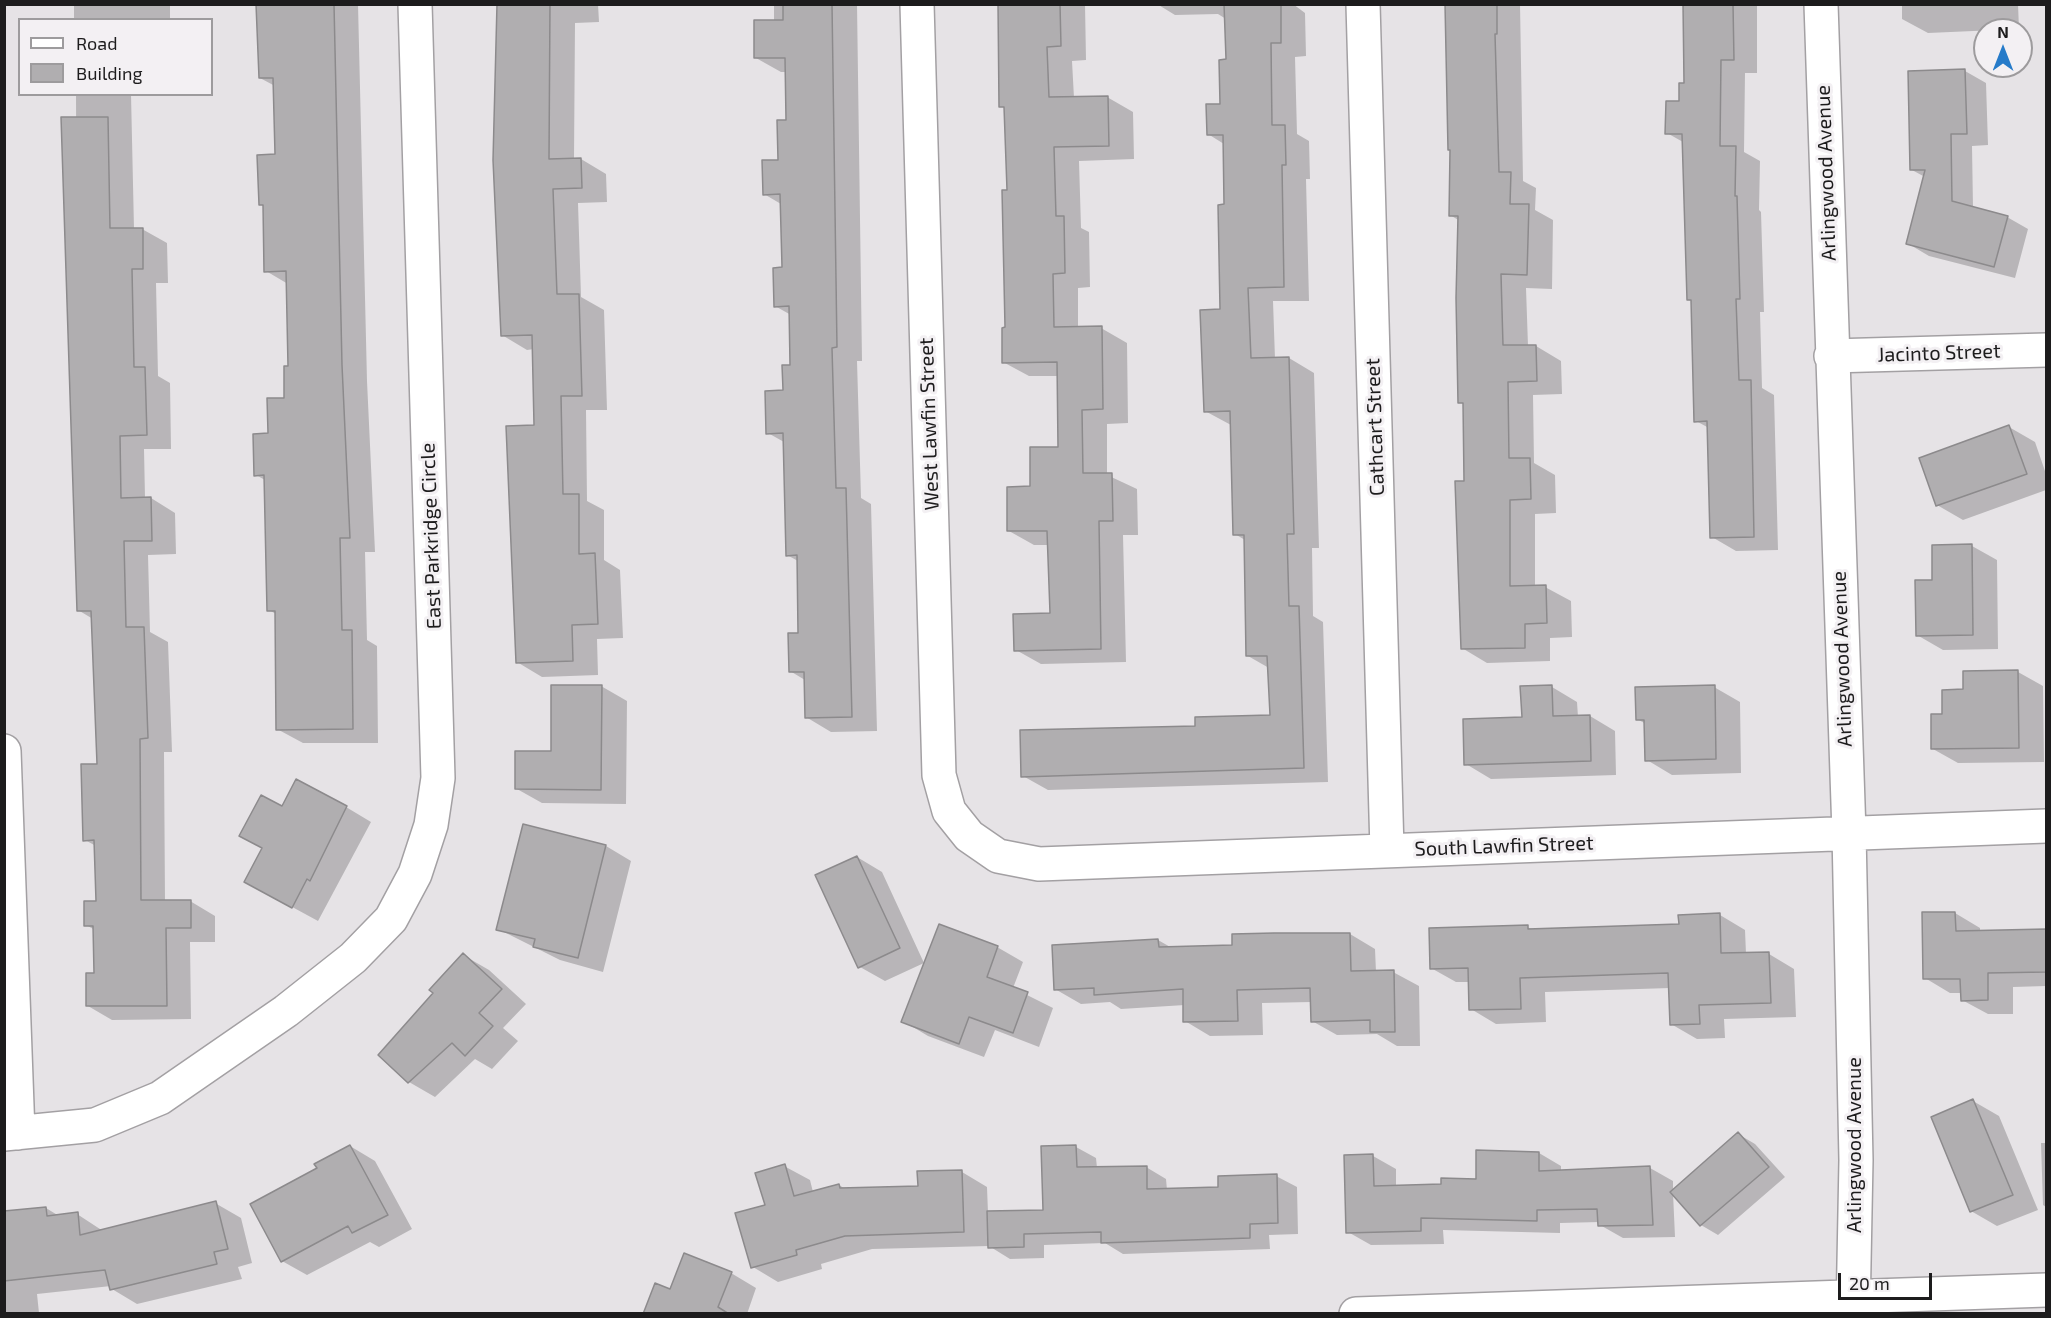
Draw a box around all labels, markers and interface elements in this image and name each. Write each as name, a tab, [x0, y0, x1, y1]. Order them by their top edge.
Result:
legend	[18, 18, 213, 96]
north arrow	[1973, 18, 2033, 78]
text: N	[1997, 22, 2009, 41]
text: Road	[76, 32, 117, 54]
text: Building	[76, 62, 143, 84]
street label: Arlingwood Avenue	[1811, 85, 1841, 261]
street label: West Lawfin Street	[914, 337, 944, 511]
street label: Jacinto Street	[1877, 339, 2001, 367]
street label: Cathcart Street	[1361, 358, 1389, 496]
street label: East Parkridge Circle	[416, 442, 446, 630]
street label: Arlingwood Avenue	[1827, 571, 1857, 747]
street label: South Lawfin Street	[1414, 831, 1594, 861]
street label: Arlingwood Avenue	[1842, 1057, 1866, 1233]
scale bar	[1841, 1261, 1936, 1299]
text: 20 m	[1849, 1272, 1890, 1294]

